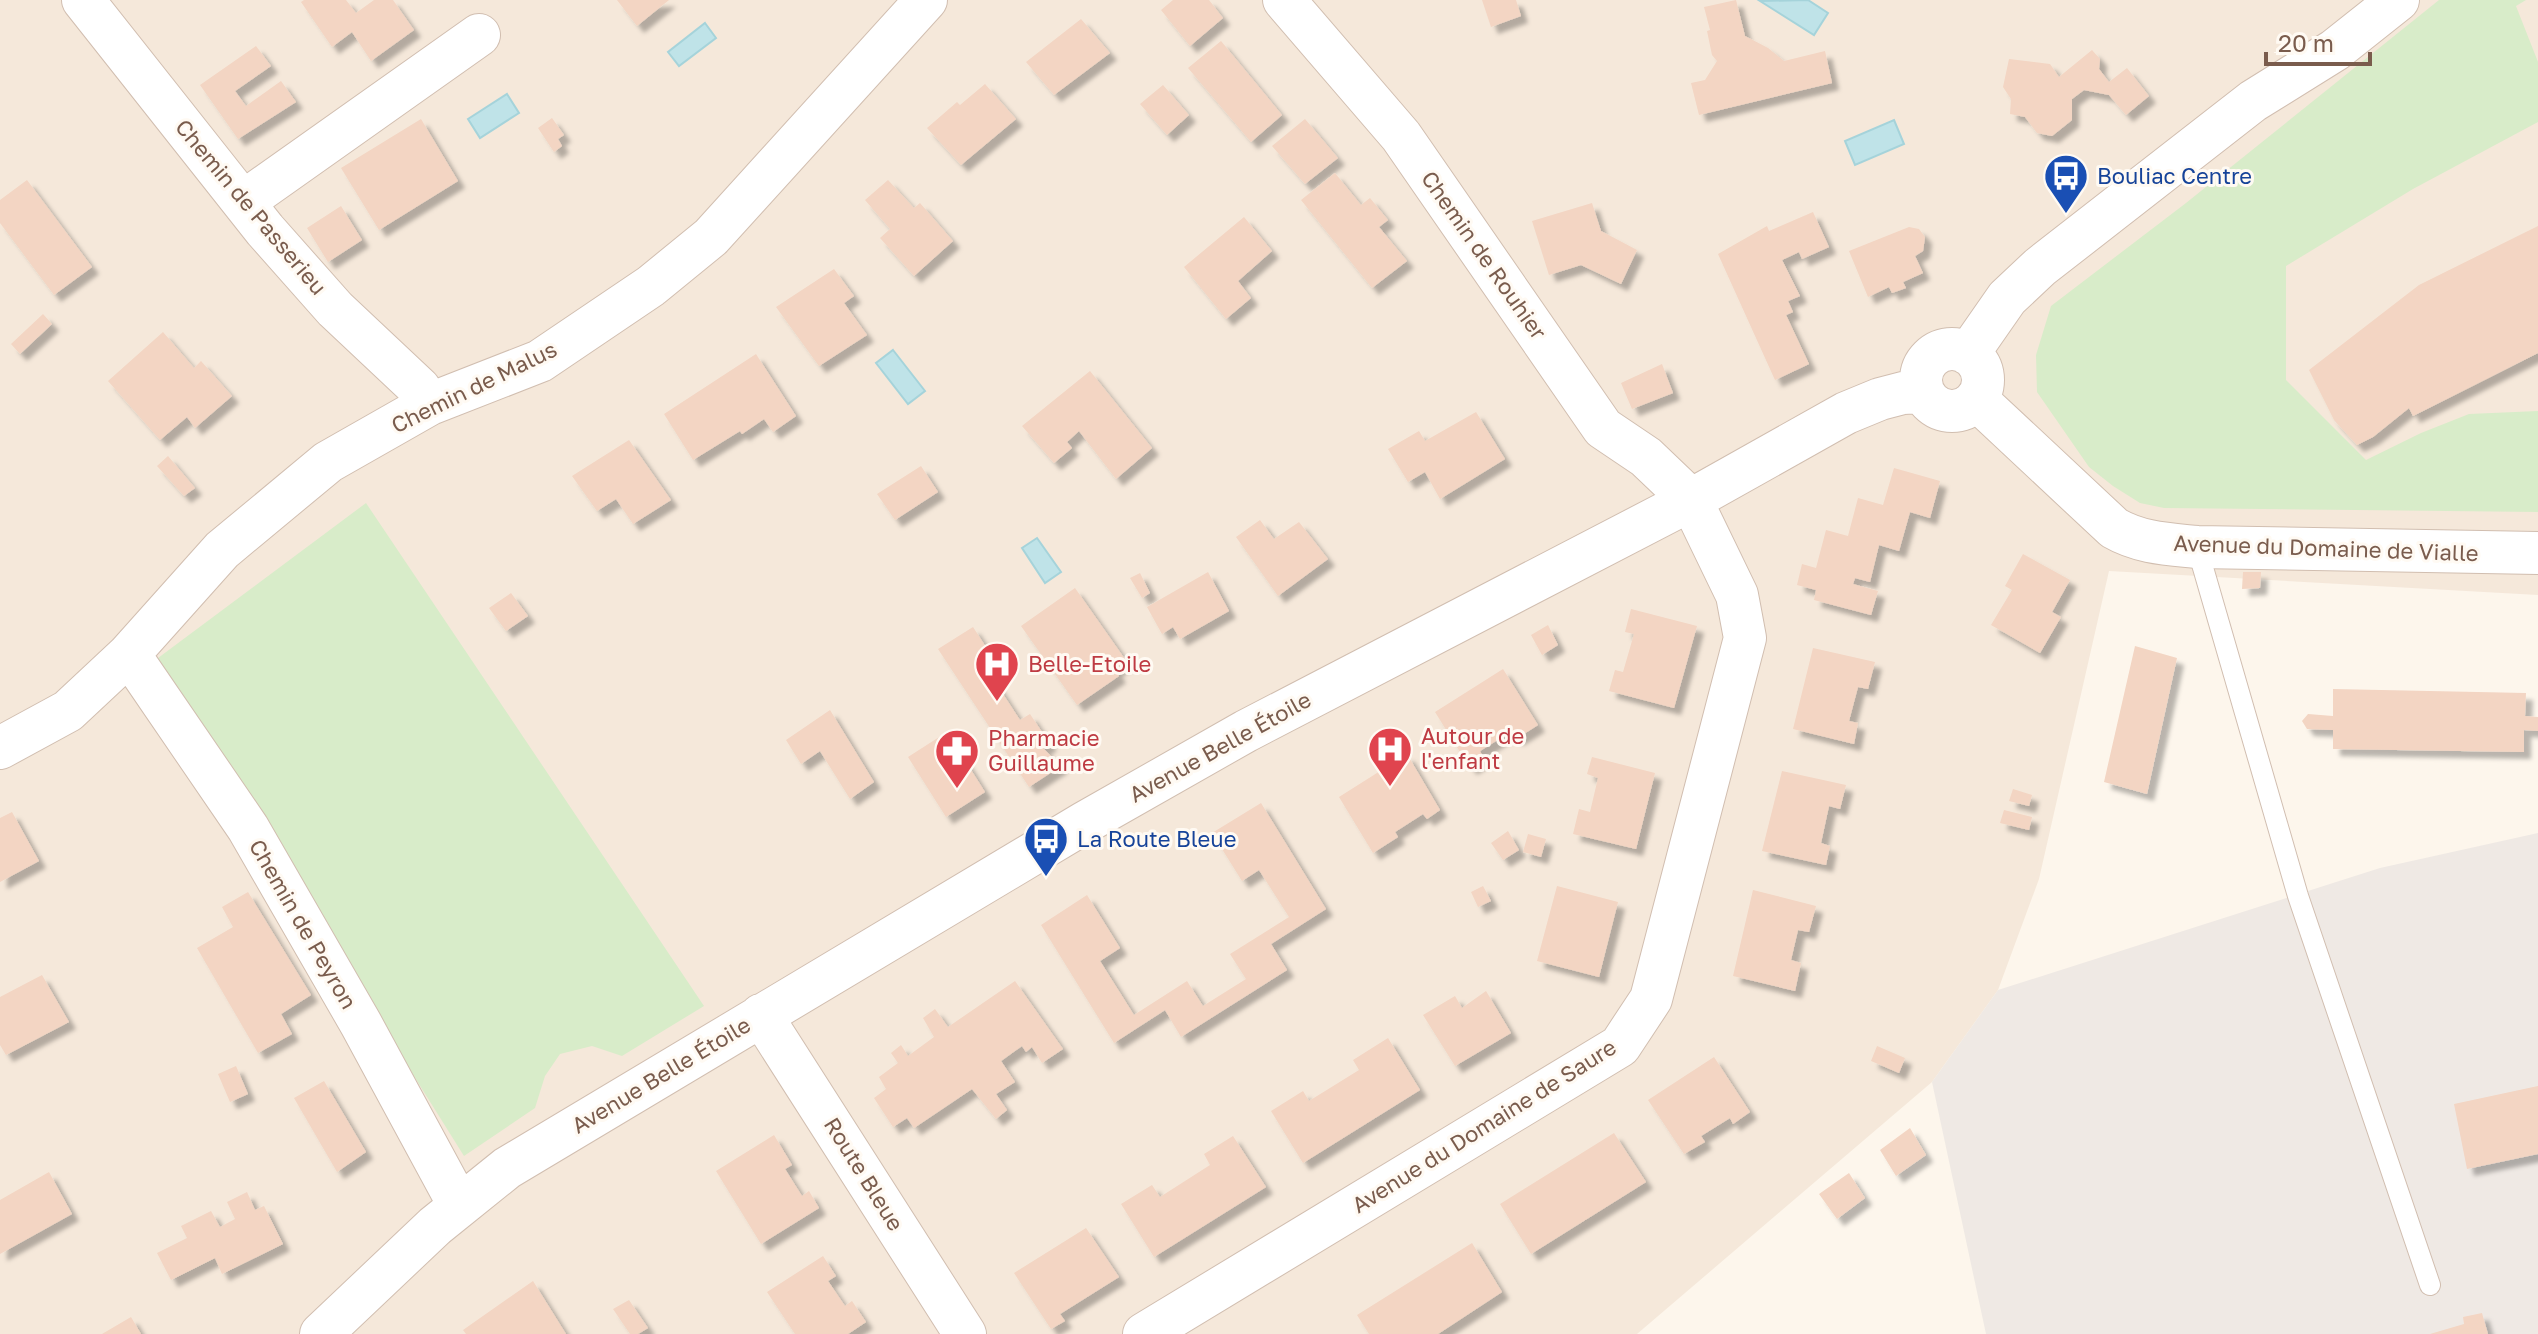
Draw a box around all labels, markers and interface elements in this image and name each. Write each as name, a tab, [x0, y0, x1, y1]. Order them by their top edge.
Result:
scale bar	[2266, 16, 2370, 66]
text: 20 m	[2278, 28, 2334, 57]
street label: Chemin de Passerieu	[170, 113, 333, 300]
bus stop icon: Bouliac Centre	[2042, 152, 2090, 215]
place label: Bouliac Centre	[2097, 162, 2252, 189]
street label: Chemin de Rouhier	[1416, 165, 1553, 344]
street label: Chemin de Malus	[387, 335, 561, 438]
street label: Avenue du Domaine de Vialle	[2173, 529, 2479, 566]
hospital icon: Belle-Etoile	[973, 640, 1021, 703]
place label: Belle-Etoile	[1028, 650, 1151, 677]
street label: Avenue Belle Étoile	[1124, 685, 1315, 808]
place label: Autour de l'enfant	[1421, 722, 1524, 774]
place label: Pharmacie Guillaume	[988, 724, 1100, 776]
hospital icon: Autour de l'enfant	[1366, 725, 1414, 788]
pharmacy icon: Pharmacie Guillaume	[933, 727, 981, 790]
bus stop icon: La Route Bleue	[1022, 815, 1070, 878]
place label: La Route Bleue	[1077, 825, 1236, 852]
street label: Chemin de Peyron	[244, 834, 363, 1013]
street label: Avenue Belle Étoile	[566, 1011, 755, 1139]
street label: Avenue du Domaine de Saure	[1347, 1033, 1621, 1218]
street label: Route Bleue	[819, 1112, 910, 1235]

